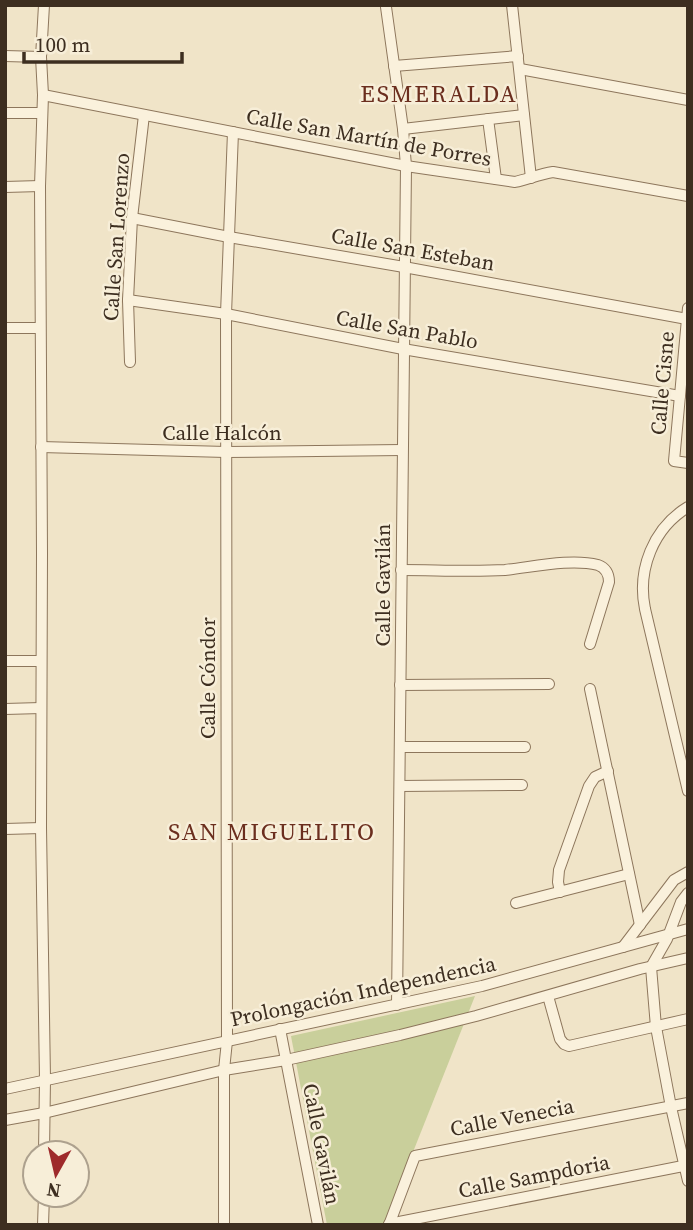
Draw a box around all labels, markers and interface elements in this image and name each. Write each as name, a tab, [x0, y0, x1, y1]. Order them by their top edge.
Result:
scale bar	[24, 21, 182, 65]
text: 100 m	[35, 30, 90, 59]
district label: ESMERALDA	[360, 77, 518, 110]
street label: Calle San Martín de Porres	[244, 101, 494, 173]
street label: Calle San Lorenzo	[96, 152, 136, 322]
street label: Calle San Esteban	[329, 220, 497, 278]
street label: Calle San Pablo	[334, 302, 480, 356]
street label: Calle Cisne	[643, 330, 681, 436]
street label: Calle Halcón	[162, 418, 282, 447]
street label: Calle Gavilán	[368, 523, 397, 646]
street label: Calle Cóndor	[193, 617, 222, 739]
district label: SAN MIGUELITO	[168, 815, 376, 848]
street label: Prolongación Independencia	[228, 949, 499, 1033]
street label: Calle Gavilán	[296, 1081, 348, 1207]
street label: Calle Venecia	[448, 1091, 577, 1143]
north arrow	[21, 1139, 91, 1209]
street label: Calle Sampdoria	[456, 1147, 612, 1205]
text: N	[45, 1177, 62, 1205]

